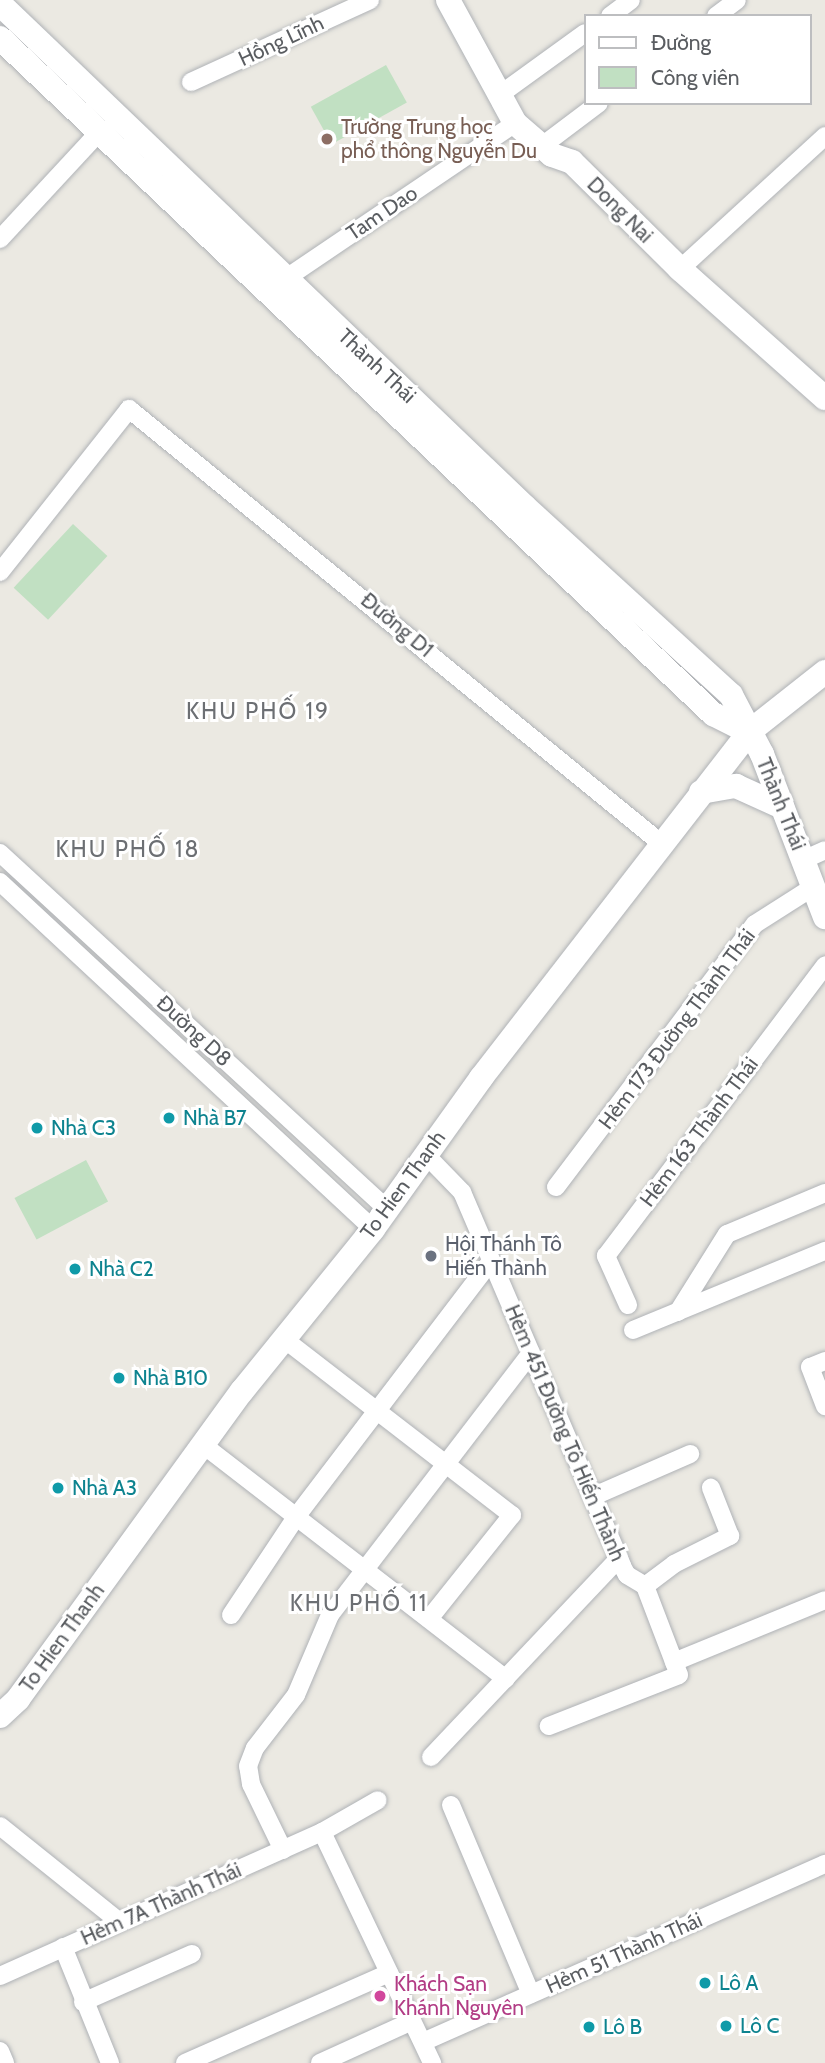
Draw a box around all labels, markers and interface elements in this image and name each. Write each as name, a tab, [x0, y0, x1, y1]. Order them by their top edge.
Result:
street label: Hồng Lĩnh	[234, 10, 328, 72]
legend	[584, 14, 811, 105]
text: Đường	[651, 30, 711, 55]
text: Công viên	[651, 65, 739, 90]
place label: Trường Trung học phổ thông Nguyễn Du	[341, 114, 537, 164]
marker: Trường Trung học phổ thông Nguyễn Du	[319, 131, 335, 147]
street label: Dong Nai	[582, 172, 658, 248]
street label: Tam Dao	[342, 180, 422, 246]
street label: Thành Thái	[333, 324, 421, 408]
street label: Đường D1	[356, 587, 438, 663]
district label: KHU PHỐ 19	[187, 697, 329, 725]
street label: Thành Thái	[751, 754, 811, 854]
district label: KHU PHỐ 18	[57, 835, 199, 863]
street label: Hẻm 173 Đường Thành Thái	[593, 924, 761, 1134]
street label: Đường D8	[151, 990, 237, 1072]
street label: Hẻm 163 Thành Thái	[635, 1052, 763, 1212]
place label: Nhà B7	[183, 1105, 247, 1131]
marker: Nhà B7	[161, 1110, 177, 1126]
place label: Nhà C3	[51, 1115, 116, 1141]
marker: Nhà C3	[29, 1120, 45, 1136]
street label: To Hien Thanh	[355, 1126, 451, 1244]
place label: Hội Thánh Tô Hiến Thành	[445, 1231, 562, 1281]
marker: Hội Thánh Tô Hiến Thành	[423, 1248, 439, 1264]
place label: Nhà C2	[89, 1256, 154, 1282]
marker: Nhà C2	[67, 1261, 83, 1277]
street label: Hẻm 451 Đường Tô Hiến Thành	[499, 1301, 631, 1565]
place label: Nhà B10	[133, 1365, 208, 1391]
marker: Nhà B10	[111, 1370, 127, 1386]
place label: Nhà A3	[72, 1475, 137, 1501]
marker: Nhà A3	[50, 1480, 66, 1496]
street label: To Hien Thanh	[14, 1579, 110, 1697]
district label: KHU PHỐ 11	[291, 1589, 427, 1617]
street label: Hẻm 7A Thành Thái	[77, 1857, 245, 1951]
street label: Hẻm 51 Thành Thái	[542, 1907, 706, 1999]
place label: Lô A	[719, 1970, 759, 1996]
place label: Khách Sạn Khánh Nguyên	[394, 1971, 524, 2021]
marker: Lô A	[697, 1975, 713, 1991]
marker: Khách Sạn Khánh Nguyên	[372, 1988, 388, 2004]
place label: Lô C	[740, 2013, 780, 2039]
place label: Lô B	[603, 2014, 642, 2040]
marker: Lô C	[718, 2018, 734, 2034]
marker: Lô B	[581, 2019, 597, 2035]

